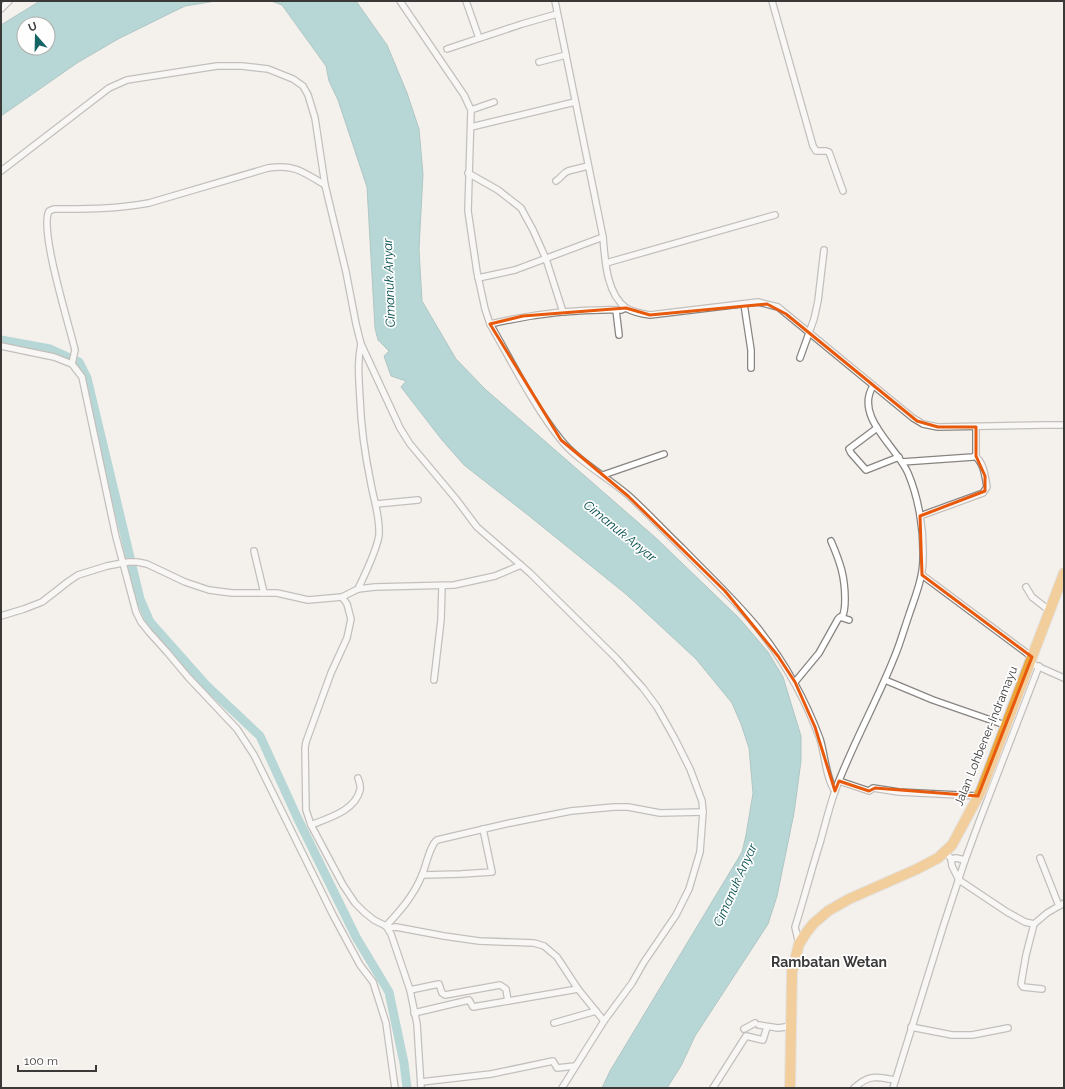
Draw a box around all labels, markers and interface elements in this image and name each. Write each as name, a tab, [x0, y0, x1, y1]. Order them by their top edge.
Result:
north arrow	[16, 16, 56, 56]
text: U	[27, 20, 39, 35]
water label: Cimanuk Anyar	[380, 238, 398, 328]
water label: Cimanuk Anyar	[581, 497, 660, 565]
street label: Jalan Lohbener-Indramayu	[951, 664, 1021, 808]
water label: Cimanuk Anyar	[710, 841, 760, 929]
district label: Rambatan Wetan	[771, 954, 887, 970]
scale bar	[18, 1047, 96, 1073]
text: 100 m	[24, 1054, 58, 1068]

